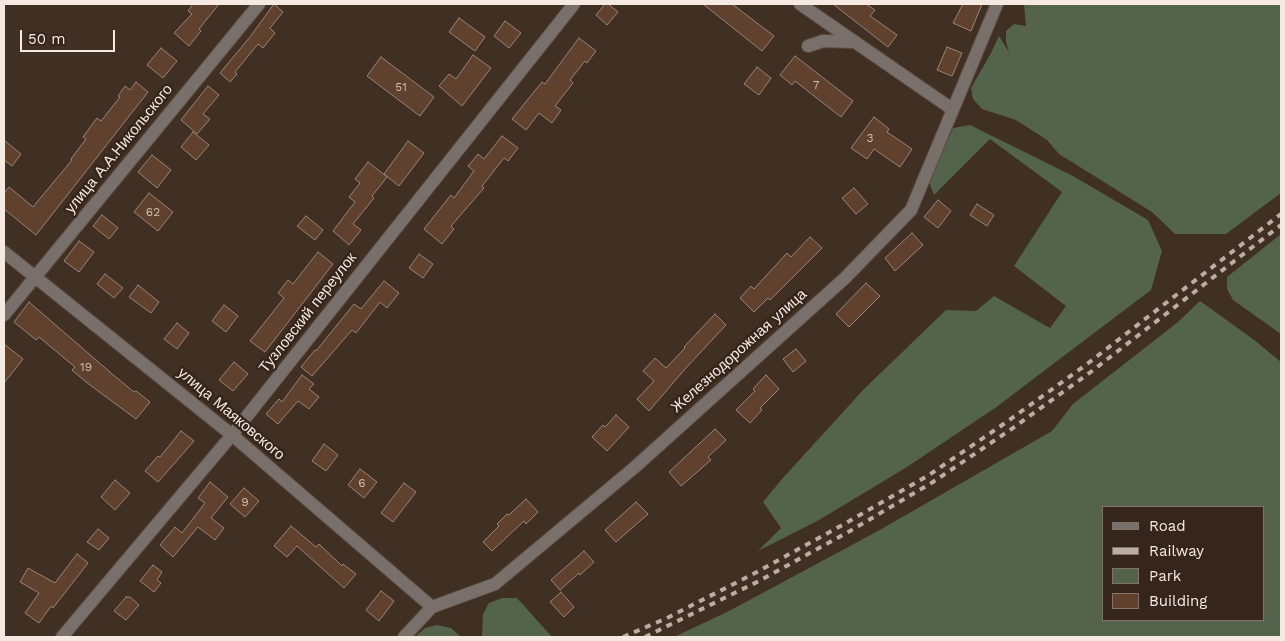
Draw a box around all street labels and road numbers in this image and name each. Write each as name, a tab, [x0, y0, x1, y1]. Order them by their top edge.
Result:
street label: улица А.А.Никольского	[61, 81, 177, 217]
street label: Тузловский переулок	[256, 249, 360, 377]
street label: Железнодорожная улица	[668, 285, 810, 417]
street label: улица Маяковского	[174, 364, 288, 464]

